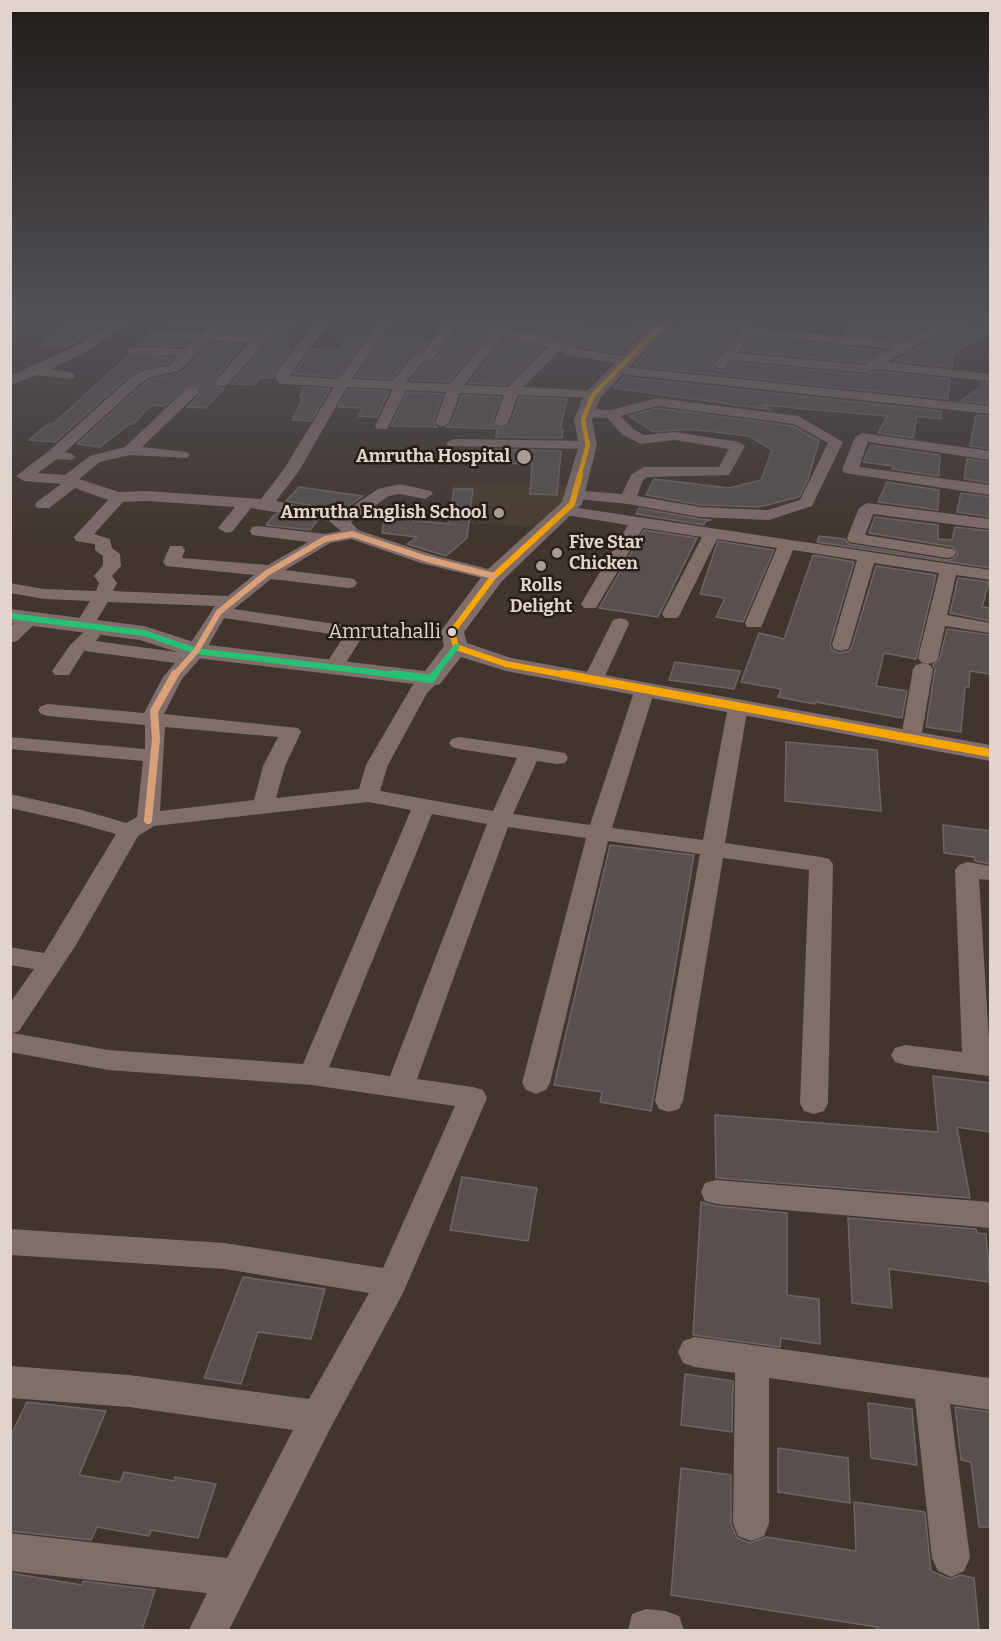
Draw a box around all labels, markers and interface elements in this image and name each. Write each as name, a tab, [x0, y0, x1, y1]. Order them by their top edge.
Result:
place label: Amrutha Hospital	[356, 446, 510, 468]
marker: Amrutha Hospital	[515, 448, 533, 466]
place label: Amrutha English School	[281, 502, 487, 524]
marker: Amrutha English School	[492, 506, 506, 520]
place label: Five Star Chicken	[569, 532, 643, 574]
marker: Five Star Chicken	[550, 546, 564, 560]
marker: Rolls Delight	[534, 559, 548, 573]
place label: Rolls Delight	[510, 575, 572, 618]
place label: Amrutahalli	[328, 620, 441, 644]
marker: Amrutahalli	[446, 626, 458, 638]

